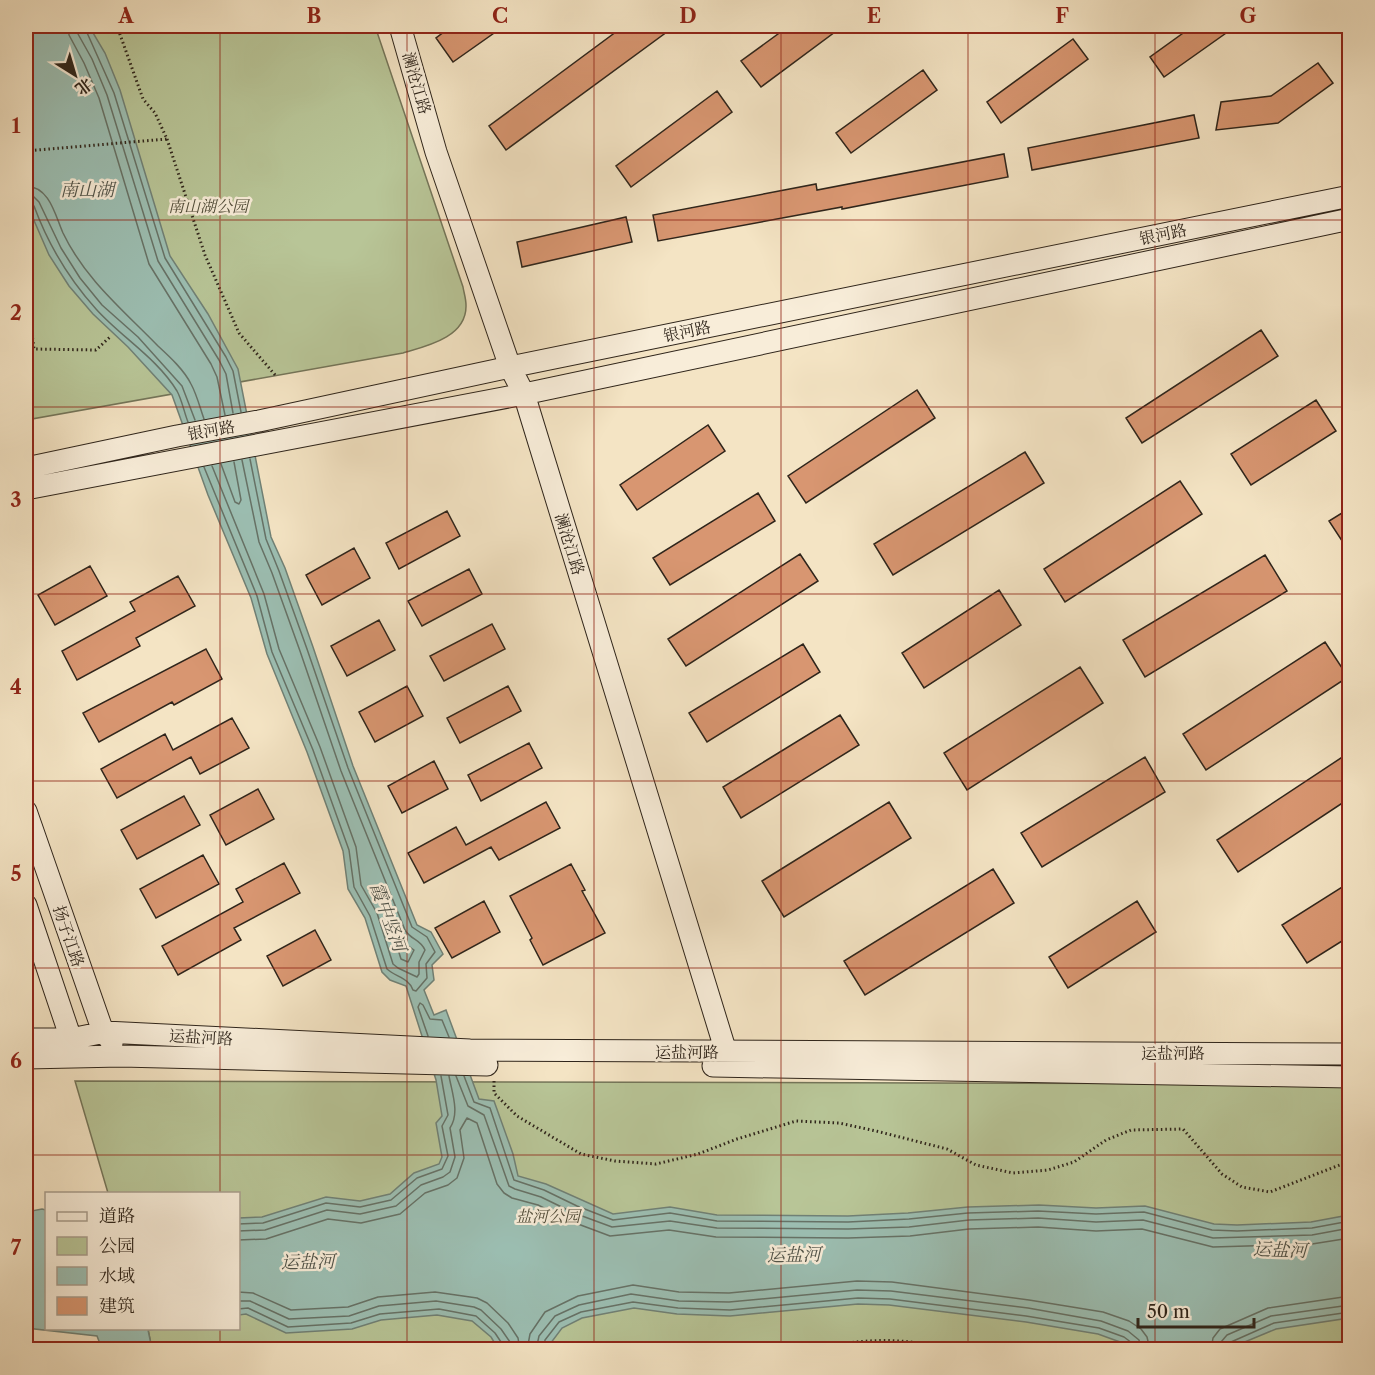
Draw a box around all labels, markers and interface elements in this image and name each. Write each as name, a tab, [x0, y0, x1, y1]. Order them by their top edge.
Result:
text: A	[117, 4, 134, 28]
text: B	[307, 4, 322, 28]
text: C	[492, 4, 508, 28]
text: D	[679, 4, 697, 28]
text: E	[867, 4, 881, 28]
text: F	[1055, 4, 1069, 28]
text: G	[1240, 4, 1257, 28]
north arrow	[45, 45, 105, 105]
street label: 澜沧江路	[399, 49, 435, 117]
text: 北	[72, 74, 96, 100]
text: 1	[12, 114, 21, 138]
water label: 南山湖	[60, 179, 117, 201]
park label: 南山湖公园	[168, 196, 251, 216]
street label: 银河路	[1137, 219, 1189, 249]
text: 2	[10, 301, 22, 325]
street label: 银河路	[661, 316, 713, 346]
street label: 银河路	[186, 416, 236, 444]
text: 3	[10, 488, 22, 512]
street label: 澜沧江路	[551, 510, 589, 578]
text: 4	[10, 675, 22, 699]
text: 5	[10, 862, 22, 886]
water label: 霞中竖河	[365, 879, 412, 957]
street label: 扬子江路	[49, 902, 89, 970]
street label: 运盐河路	[169, 1025, 233, 1049]
street label: 运盐河路	[655, 1042, 719, 1062]
street label: 运盐河路	[1141, 1043, 1205, 1063]
text: 6	[10, 1049, 22, 1073]
legend	[45, 1192, 240, 1330]
text: 道路	[99, 1205, 135, 1227]
park label: 盐河公园	[516, 1206, 583, 1226]
text: 公园	[99, 1235, 135, 1257]
text: 7	[11, 1236, 22, 1260]
water label: 运盐河	[1253, 1238, 1310, 1262]
water label: 运盐河	[767, 1243, 824, 1266]
water label: 运盐河	[281, 1250, 338, 1273]
text: 水域	[99, 1265, 135, 1287]
scale bar	[1138, 1291, 1254, 1329]
text: 建筑	[99, 1295, 135, 1317]
text: 50 m	[1147, 1301, 1190, 1323]

